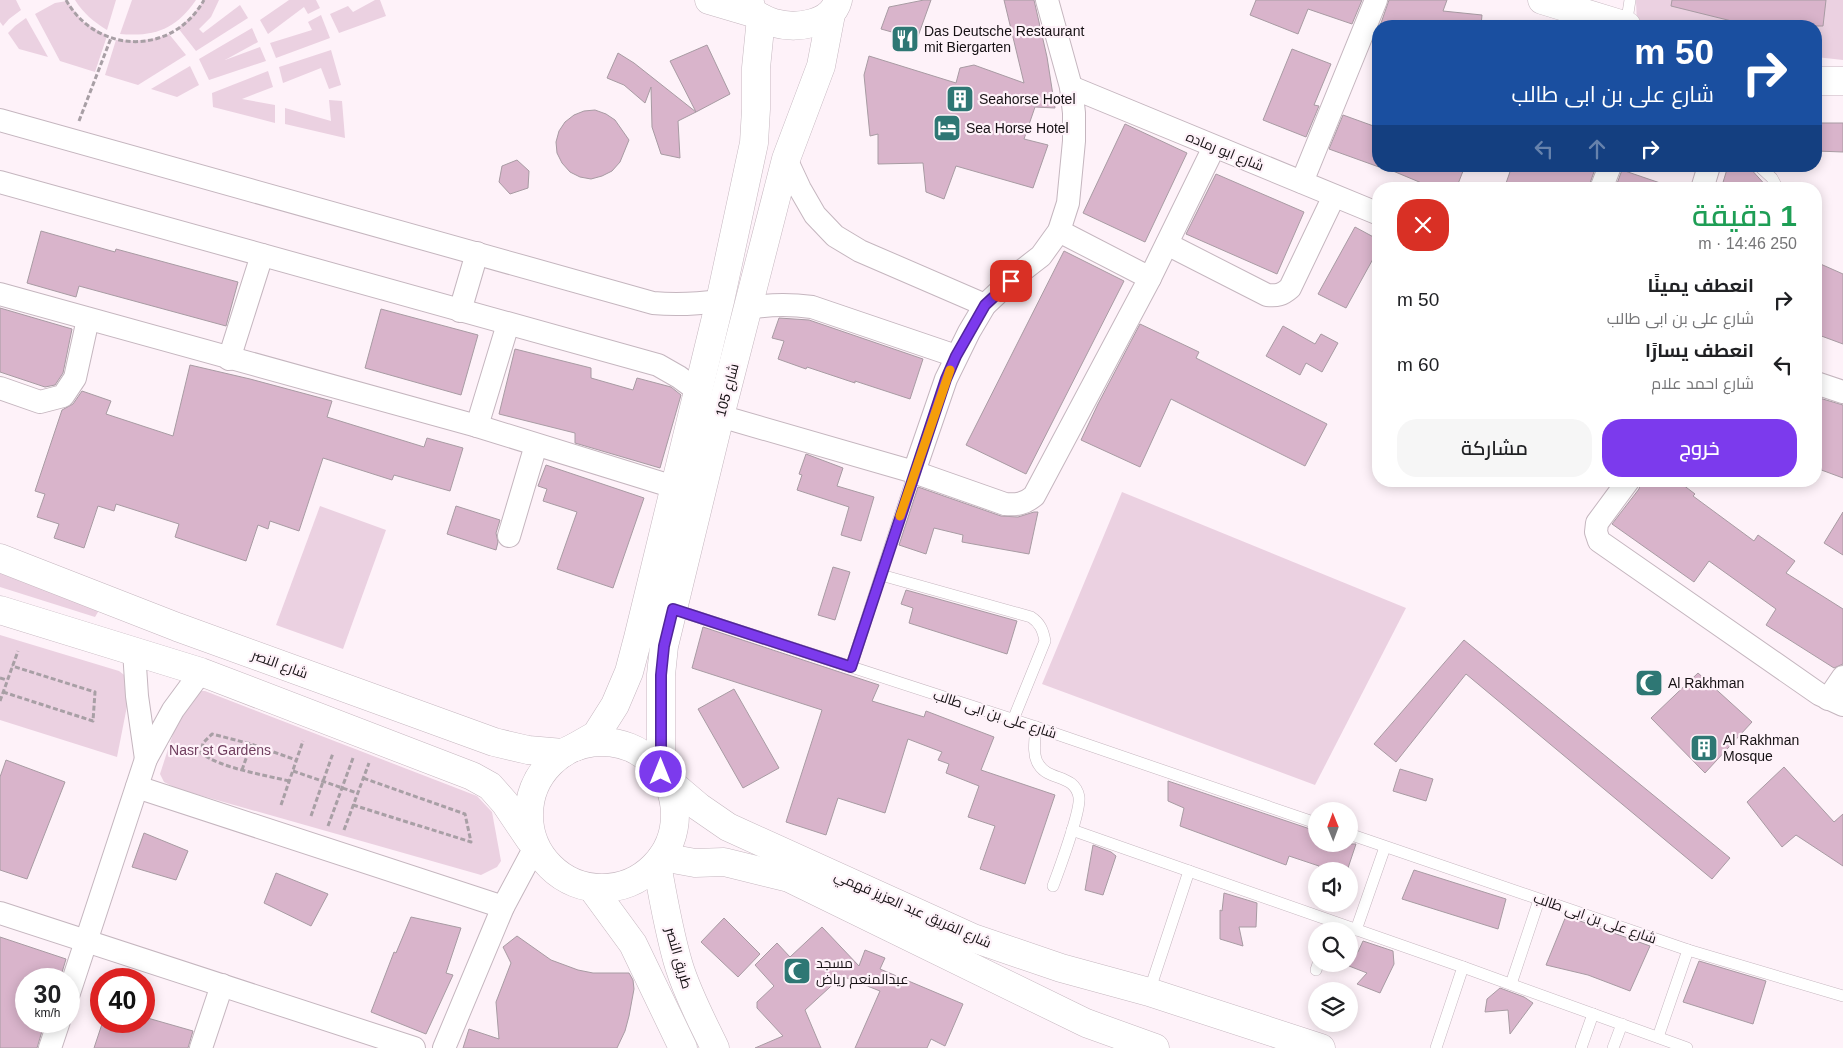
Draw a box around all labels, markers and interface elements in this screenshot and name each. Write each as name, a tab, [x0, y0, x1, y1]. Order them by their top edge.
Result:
place label: Das Deutsche Restaurant mit Biergarten	[924, 23, 1084, 55]
restaurant icon: Das Deutsche Restaurant mit Biergarten	[890, 24, 920, 54]
text: 50 m	[1634, 32, 1714, 71]
icon: right	[1732, 40, 1797, 105]
text: شارع على بن ابى طالب	[1511, 82, 1714, 107]
building icon: Seahorse Hotel	[945, 84, 975, 114]
place label: Seahorse Hotel	[979, 91, 1076, 107]
hotel icon: Sea Horse Hotel	[932, 113, 962, 143]
place label: Sea Horse Hotel	[966, 120, 1069, 136]
street label: شارع ابو رماده	[1184, 128, 1266, 175]
icon: left	[1530, 135, 1558, 163]
icon: ahead	[1583, 135, 1611, 163]
icon: right	[1636, 135, 1664, 163]
button: close	[1397, 199, 1449, 251]
text: 1 دقيقة	[1692, 199, 1797, 232]
text: 250 m · 14:46	[1698, 235, 1797, 252]
pin	[990, 260, 1032, 302]
icon: arrive	[997, 267, 1025, 295]
text: انعطف يمينًا	[1647, 275, 1754, 296]
icon: right	[1769, 286, 1797, 314]
text: 50 m	[1397, 289, 1439, 310]
text: شارع على بن ابى طالب	[1607, 310, 1754, 327]
text: انعطف يسارًا	[1645, 340, 1754, 361]
icon: left	[1769, 351, 1797, 379]
text: 60 m	[1397, 354, 1439, 375]
street label: شارع 105	[712, 362, 743, 419]
text: شارع احمد علام	[1651, 375, 1754, 392]
button: مشاركة	[1397, 419, 1592, 477]
button: خروج	[1602, 419, 1797, 477]
street label: شارع النصر	[249, 646, 310, 682]
mosque icon: Al Rakhman	[1634, 668, 1664, 698]
place label: Al Rakhman	[1668, 675, 1744, 691]
street label: شارع على بن ابى طالب	[931, 686, 1059, 742]
place label: Al Rakhman Mosque	[1723, 732, 1799, 764]
building icon: Al Rakhman Mosque	[1689, 733, 1719, 763]
park label: Nasr st Gardens	[169, 742, 271, 758]
position arrow	[634, 745, 686, 797]
north arrow	[1308, 802, 1358, 852]
map controls	[1308, 802, 1358, 1032]
button: sound	[1308, 862, 1358, 912]
street label: شارع الفريق عبد العزيز فهمي	[830, 867, 994, 955]
street label: شارع على بن ابى طالب	[1531, 889, 1659, 947]
button: search	[1308, 922, 1358, 972]
street label: طريق النصر	[661, 924, 695, 991]
place label: مسجد عبدالمنعم رياض	[816, 955, 908, 989]
mosque icon: مسجد عبدالمنعم رياض	[782, 956, 812, 986]
speed limit sign: 40	[90, 968, 155, 1033]
text: 30	[34, 980, 61, 1008]
button: layers	[1308, 982, 1358, 1032]
text: km/h	[34, 1006, 61, 1020]

